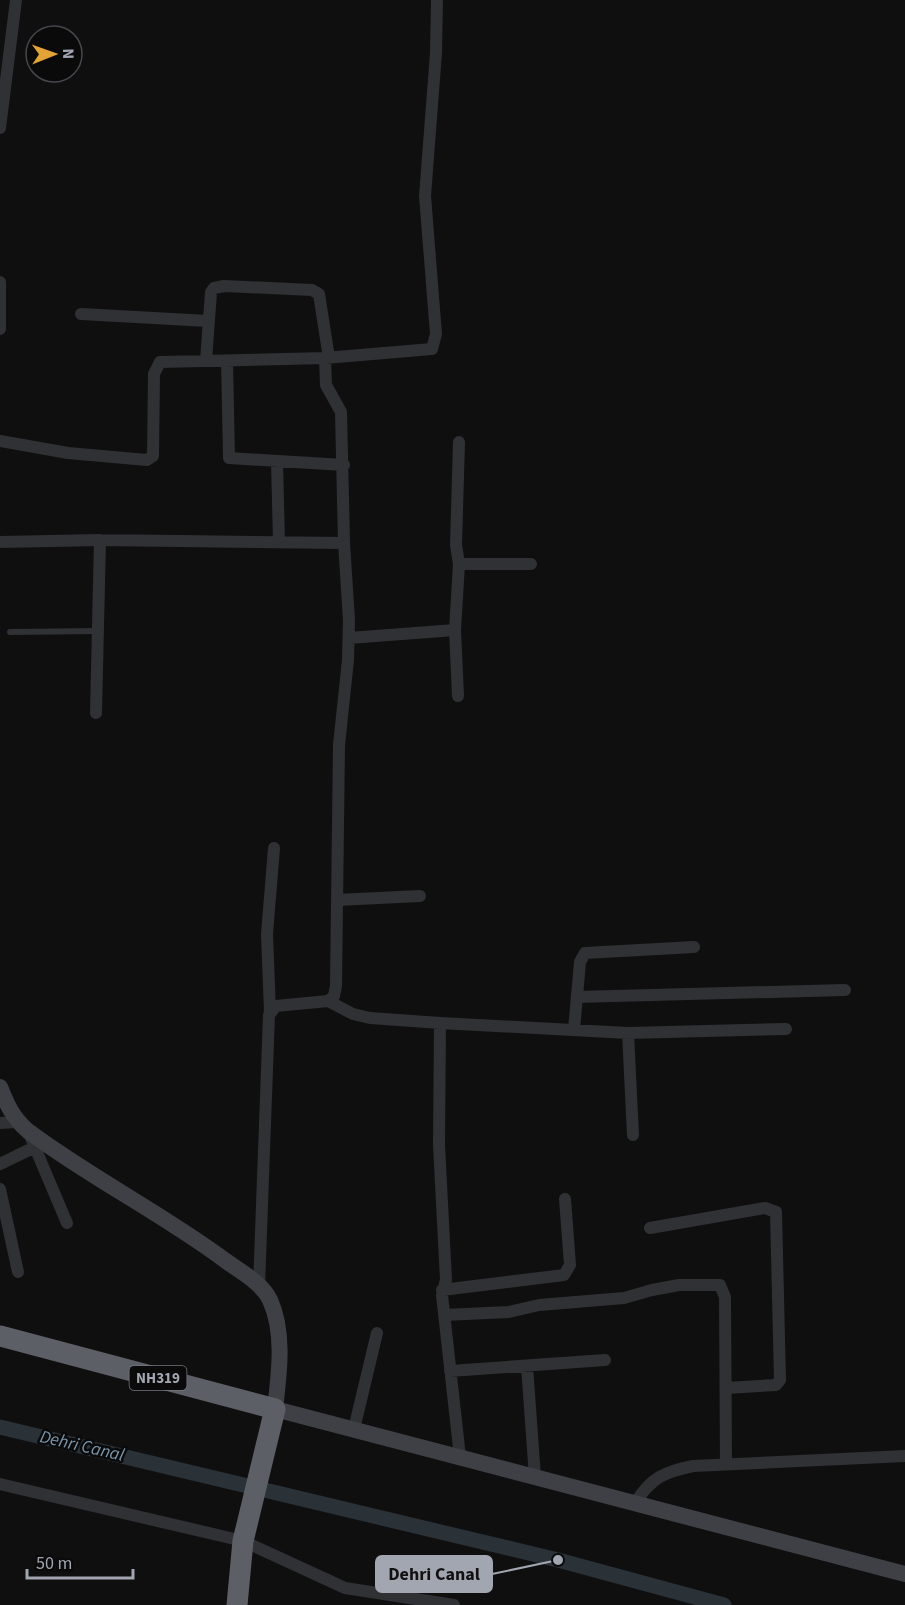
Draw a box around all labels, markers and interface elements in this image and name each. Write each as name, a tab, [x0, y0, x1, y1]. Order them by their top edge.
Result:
north arrow	[24, 24, 84, 84]
text: N	[57, 48, 79, 59]
road number: NH319	[130, 1366, 186, 1390]
water label: Dehri Canal	[37, 1424, 127, 1468]
scale bar	[27, 1542, 134, 1580]
text: 50 m	[36, 1551, 72, 1576]
callout: Dehri Canal	[376, 1556, 492, 1592]
text: Dehri Canal	[388, 1562, 480, 1587]

